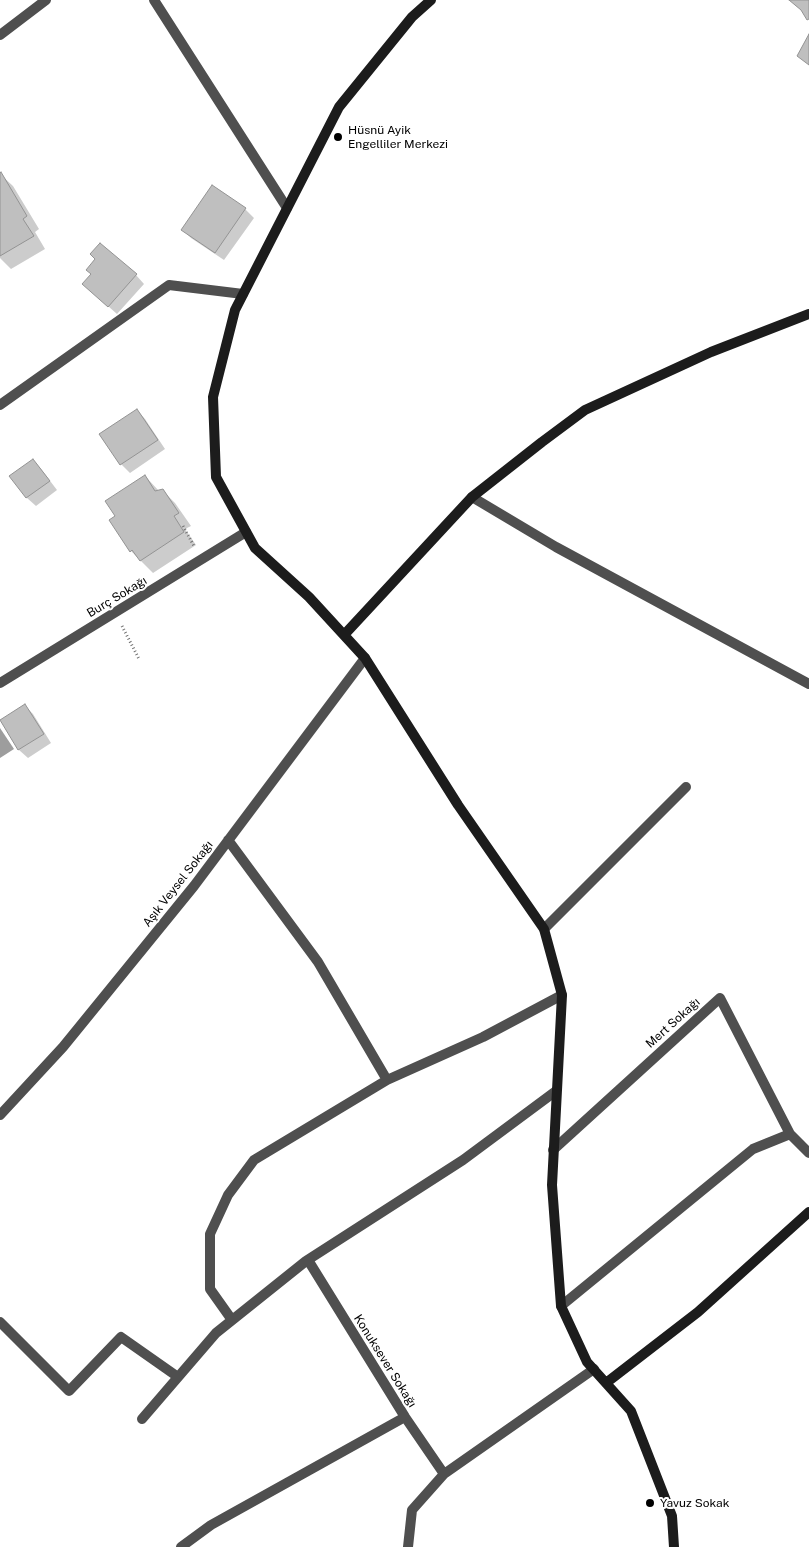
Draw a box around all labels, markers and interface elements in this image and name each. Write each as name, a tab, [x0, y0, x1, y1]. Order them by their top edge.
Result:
place label: Hüsnü Ayik Engelliler Merkezi	[348, 123, 448, 151]
marker: Hüsnü Ayik Engelliler Merkezi	[332, 131, 344, 143]
street label: Burç Sokağı	[84, 573, 150, 621]
street label: Aşık Veysel Sokağı	[140, 838, 216, 930]
street label: Mert Sokağı	[643, 995, 703, 1051]
street label: Konuksever Sokağı	[351, 1312, 419, 1410]
place label: Yavuz Sokak	[660, 1496, 729, 1510]
marker: Yavuz Sokak	[644, 1497, 656, 1509]

